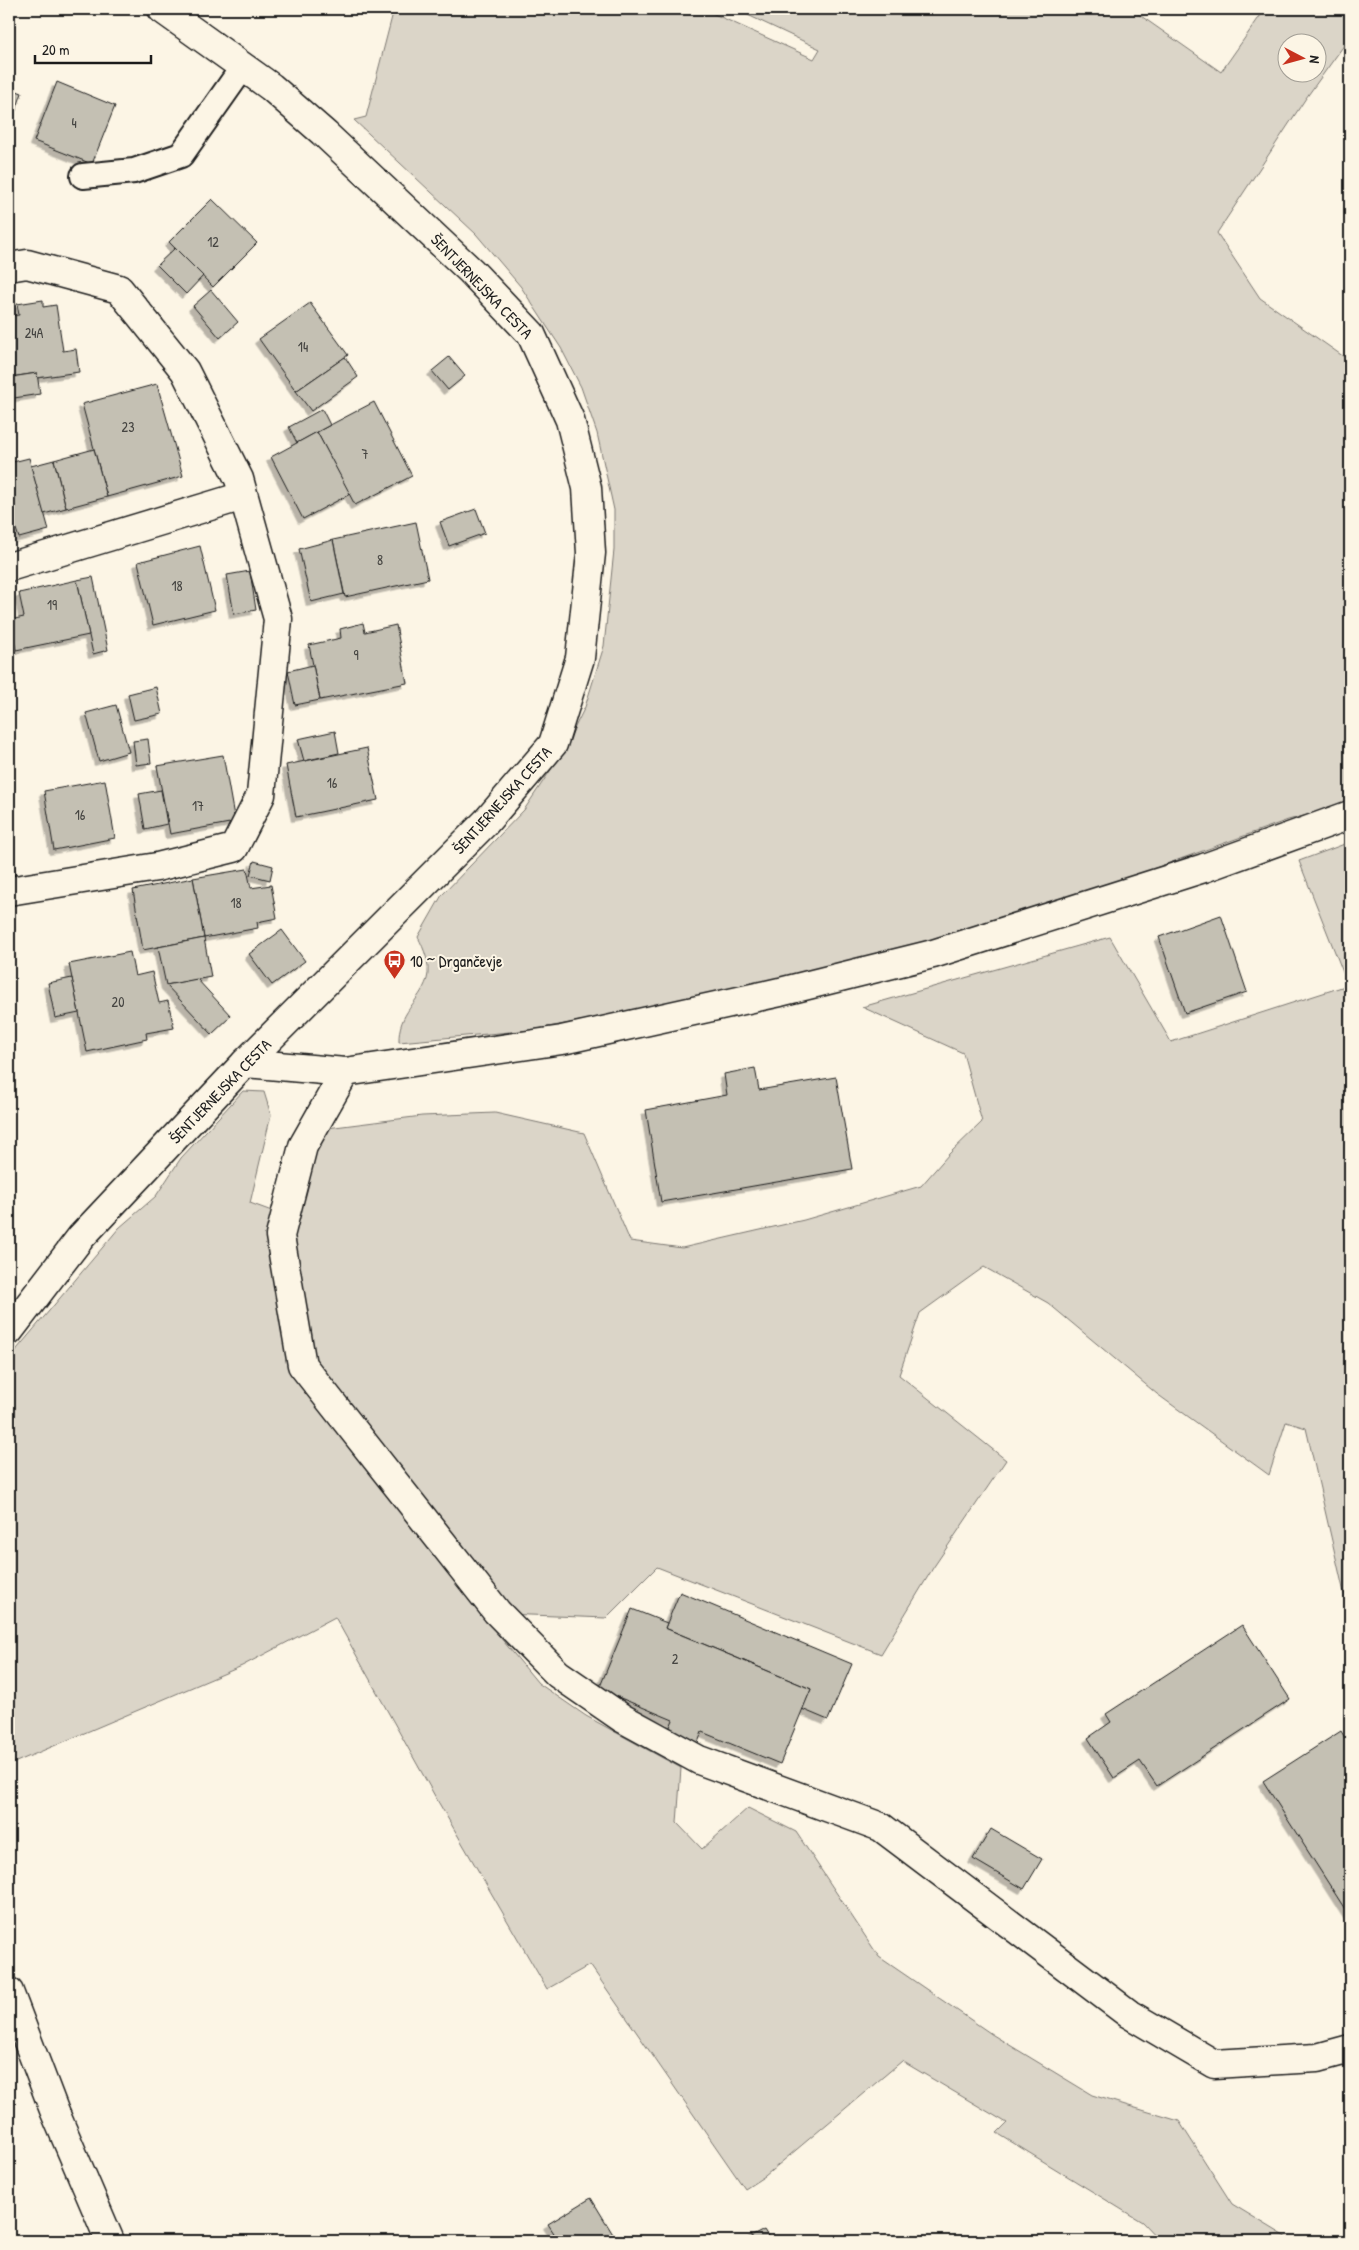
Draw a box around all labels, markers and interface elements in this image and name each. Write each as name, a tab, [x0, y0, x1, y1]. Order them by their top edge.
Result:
scale bar	[35, 32, 151, 64]
north arrow	[1276, 32, 1326, 82]
text: 20 m	[42, 39, 69, 60]
text: N	[1306, 55, 1325, 65]
house number: 4	[71, 113, 77, 132]
street label: ŠENTJERNEJSKA CESTA	[426, 229, 538, 343]
house number: 12	[207, 232, 219, 251]
house number: 24A	[25, 323, 43, 342]
house number: 14	[298, 337, 308, 356]
house number: 23	[122, 417, 134, 436]
house number: 7	[362, 444, 369, 463]
house number: 8	[377, 550, 383, 569]
house number: 18	[171, 576, 183, 595]
house number: 19	[47, 595, 57, 614]
house number: 9	[353, 645, 359, 664]
street label: ŠENTJERNEJSKA CESTA	[448, 741, 556, 859]
house number: 16	[327, 773, 338, 792]
house number: 17	[192, 796, 204, 815]
house number: 16	[75, 805, 86, 824]
house number: 18	[230, 893, 242, 912]
bus stop icon: 10 ~ Drgančevje	[382, 949, 406, 980]
place label: 10 ~ Drgančevje	[410, 950, 503, 972]
house number: 20	[112, 992, 124, 1011]
street label: ŠENTJERNEJSKA CESTA	[164, 1034, 276, 1148]
house number: 2	[672, 1649, 679, 1668]

